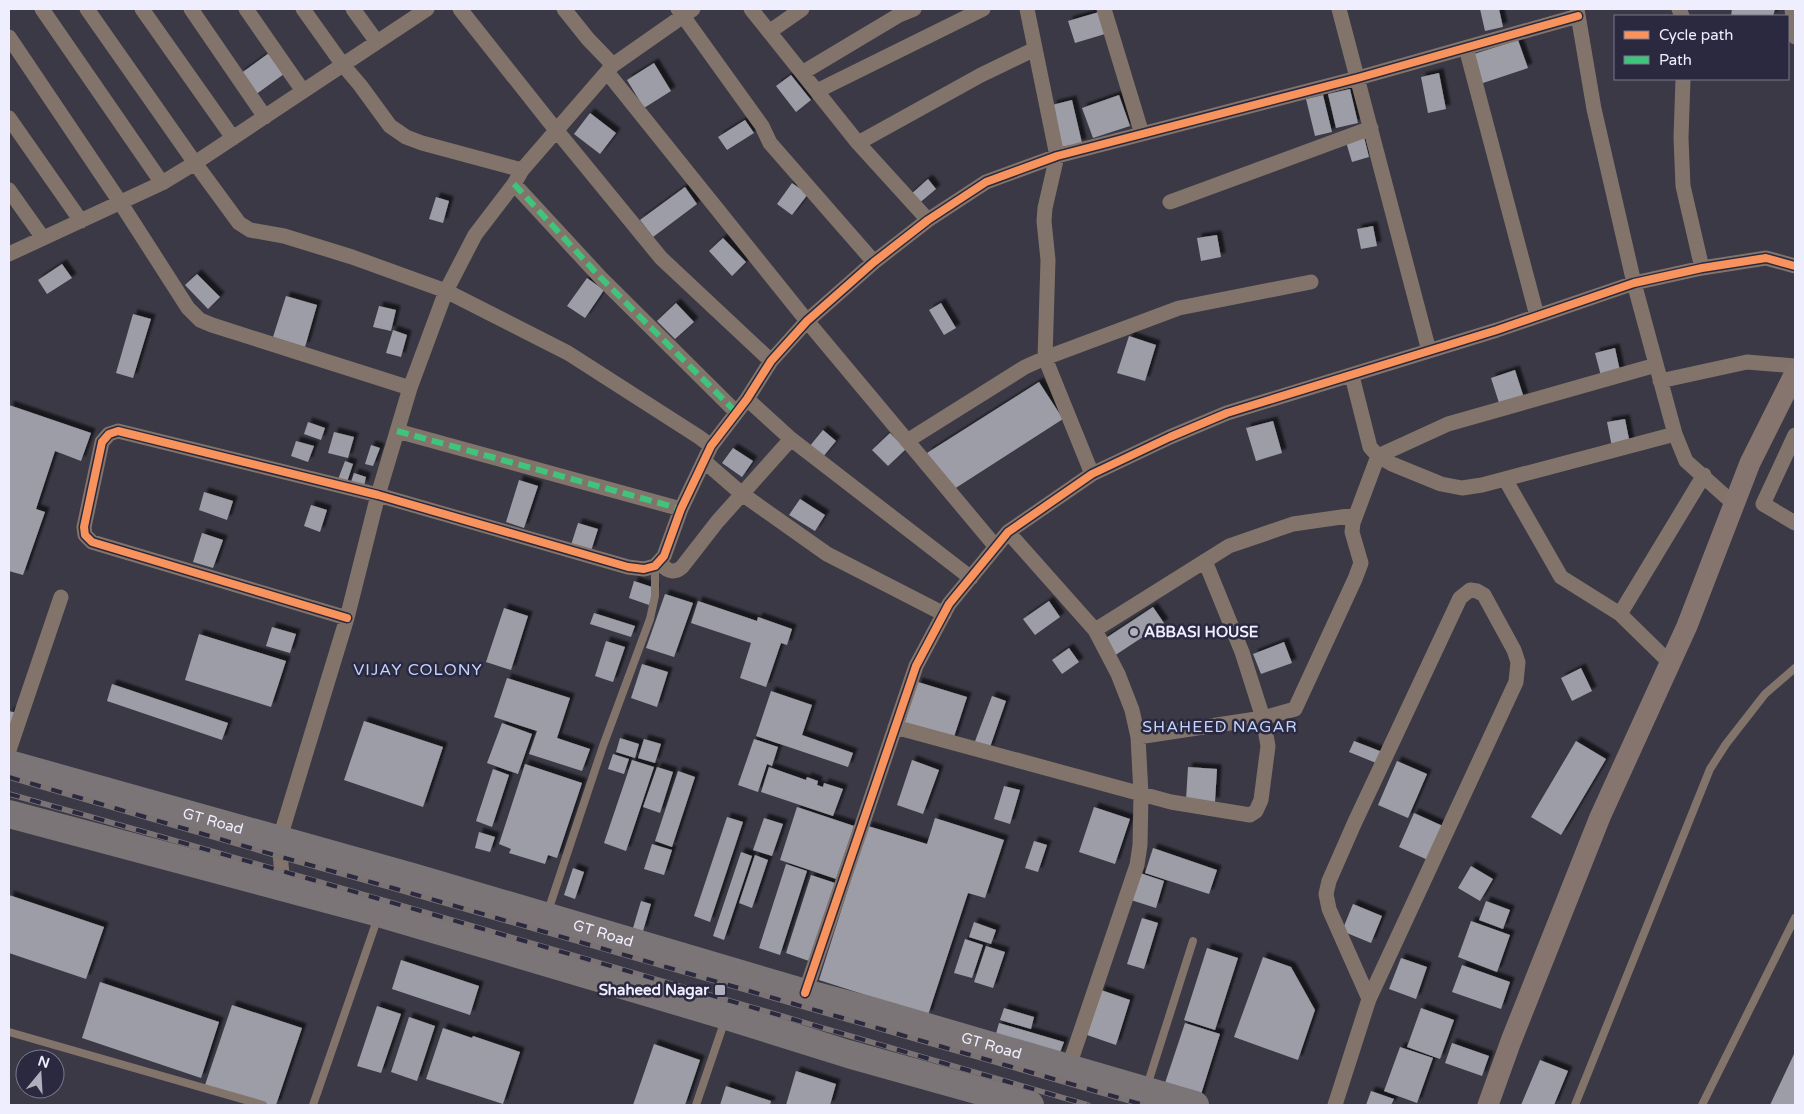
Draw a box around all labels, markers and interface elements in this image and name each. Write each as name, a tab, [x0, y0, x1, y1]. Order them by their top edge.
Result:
legend	[1614, 15, 1789, 80]
text: Cycle path	[1659, 26, 1733, 44]
text: Path	[1659, 51, 1692, 69]
place label: ABBASI HOUSE	[1144, 623, 1259, 641]
marker: ABBASI HOUSE	[1128, 626, 1140, 638]
district label: VIJAY COLONY	[353, 660, 483, 680]
district label: SHAHEED NAGAR	[1142, 717, 1298, 737]
street label: GT Road	[181, 804, 245, 838]
street label: GT Road	[571, 916, 636, 951]
place label: Shaheed Nagar	[599, 981, 709, 1000]
marker: Shaheed Nagar	[713, 983, 727, 997]
street label: GT Road	[959, 1028, 1024, 1063]
north arrow	[15, 1049, 65, 1099]
text: N	[36, 1052, 52, 1072]

